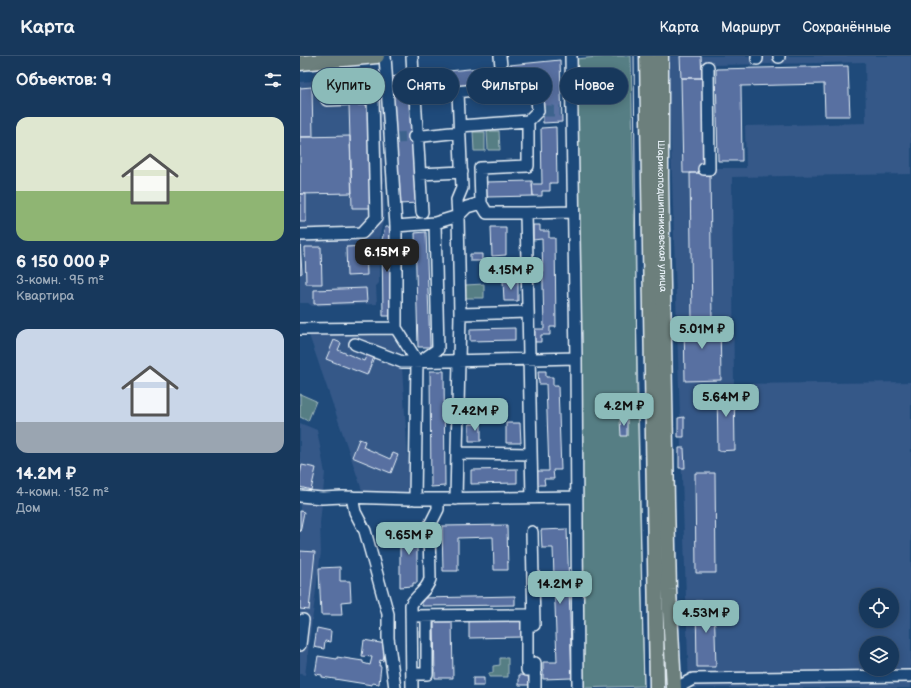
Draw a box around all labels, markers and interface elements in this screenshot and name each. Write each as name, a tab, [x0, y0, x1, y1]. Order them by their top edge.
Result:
text: Карта	[20, 16, 74, 39]
text: Карта	[660, 19, 699, 36]
text: Маршрут	[721, 19, 781, 36]
text: Сохранённые	[803, 19, 891, 36]
chip: Купить	[312, 68, 385, 104]
chip: Снять	[393, 68, 459, 104]
chip: Фильтры	[467, 68, 552, 104]
chip: Новое	[560, 68, 628, 104]
icon: filters	[262, 69, 284, 91]
text: Объектов: 9	[16, 70, 112, 90]
street label: Шарикоподшипниковская улица	[655, 140, 669, 292]
icon: home	[114, 143, 186, 215]
pin: 6.15M ₽	[350, 239, 424, 273]
text: 6.15M ₽	[364, 244, 410, 260]
text: 6 150 000 ₽	[16, 252, 109, 272]
pin: 4.15M ₽	[474, 257, 548, 291]
text: 4.15M ₽	[488, 262, 534, 278]
text: 3-комн. · 95 m²	[16, 272, 104, 288]
text: Квартира	[16, 288, 74, 304]
pin: 5.01M ₽	[665, 316, 739, 350]
text: 5.01M ₽	[679, 321, 725, 337]
icon: home	[114, 355, 186, 427]
pin: 5.64M ₽	[689, 384, 763, 418]
text: 5.64M ₽	[702, 389, 750, 405]
pin: 4.2M ₽	[591, 393, 657, 427]
pin: 7.42M ₽	[438, 398, 512, 432]
text: 4.2M ₽	[604, 398, 644, 414]
text: 7.42M ₽	[451, 403, 499, 419]
text: 14.2M ₽	[16, 464, 76, 484]
text: 4-комн. · 152 m²	[16, 484, 109, 500]
text: Дом	[16, 500, 41, 516]
pin: 9.65M ₽	[372, 522, 446, 556]
text: 9.65M ₽	[385, 527, 433, 543]
pin: 14.2M ₽	[523, 571, 597, 605]
text: 14.2M ₽	[537, 576, 583, 592]
map controls	[859, 588, 899, 676]
button: locate	[859, 588, 899, 628]
pin: 4.53M ₽	[669, 600, 743, 634]
text: 4.53M ₽	[682, 605, 730, 621]
button: layers	[859, 636, 899, 676]

